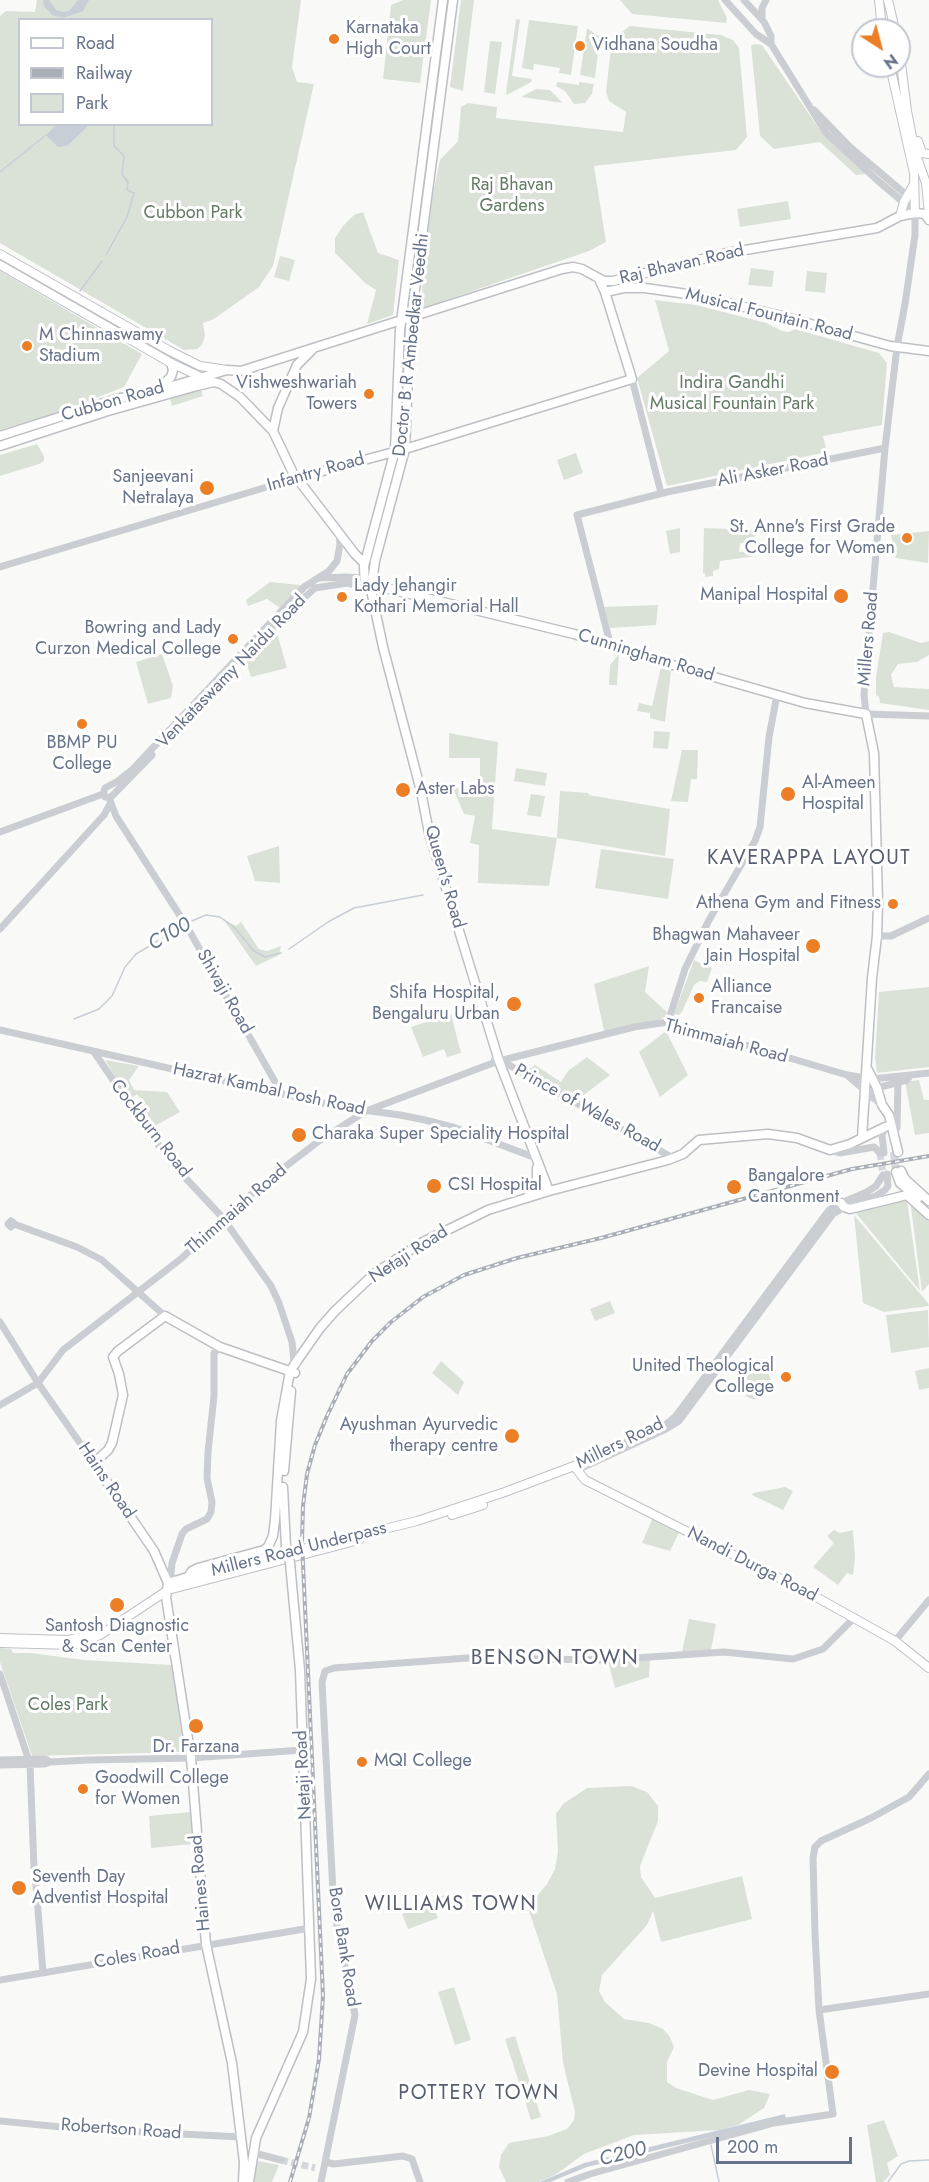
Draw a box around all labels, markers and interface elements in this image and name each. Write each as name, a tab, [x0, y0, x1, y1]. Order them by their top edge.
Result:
legend	[18, 18, 213, 126]
place label: Karnataka High Court	[346, 18, 431, 60]
north arrow	[851, 18, 911, 78]
text: Road	[76, 30, 115, 56]
marker: Karnataka High Court	[327, 32, 341, 46]
place label: Vidhana Soudha	[592, 35, 718, 57]
marker: Vidhana Soudha	[573, 39, 587, 53]
text: N	[879, 48, 903, 74]
text: Railway	[76, 60, 132, 86]
text: Park	[76, 90, 108, 116]
park label: Raj Bhavan Gardens	[471, 175, 553, 218]
park label: Cubbon Park	[143, 203, 243, 225]
street label: Doctor B R Ambedkar Veedhi	[390, 232, 434, 458]
street label: Raj Bhavan Road	[618, 240, 746, 290]
street label: Musical Fountain Road	[683, 284, 855, 346]
place label: M Chinnaswamy Stadium	[39, 325, 163, 368]
marker: M Chinnaswamy Stadium	[20, 339, 34, 353]
place label: Vishweshwariah Towers	[236, 373, 357, 416]
park label: Indira Gandhi Musical Fountain Park	[650, 373, 814, 416]
street label: Cubbon Road	[59, 377, 167, 427]
marker: Vishweshwariah Towers	[362, 387, 376, 401]
street label: Infantry Road	[265, 449, 367, 497]
street label: Ali Asker Road	[716, 450, 830, 492]
place label: Sanjeevani Netralaya	[113, 467, 194, 510]
marker: Sanjeevani Netralaya	[198, 479, 216, 497]
place label: St. Anne's First Grade College for Women	[729, 517, 895, 560]
marker: St. Anne's First Grade College for Women	[900, 531, 914, 545]
place label: Lady Jehangir Kothari Memorial Hall	[354, 576, 519, 618]
place label: Manipal Hospital	[700, 585, 828, 607]
marker: Manipal Hospital	[832, 587, 850, 605]
marker: Lady Jehangir Kothari Memorial Hall	[335, 590, 349, 604]
street label: Venkataswamy Naidu Road	[153, 591, 311, 753]
street label: Millers Road	[854, 591, 884, 687]
place label: Bowring and Lady Curzon Medical College	[35, 618, 221, 660]
street label: Cunningham Road	[575, 625, 717, 687]
marker: Bowring and Lady Curzon Medical College	[226, 632, 240, 646]
marker: BBMP PU College	[75, 717, 89, 731]
place label: BBMP PU College	[46, 733, 118, 776]
place label: Al-Ameen Hospital	[802, 773, 876, 816]
place label: Aster Labs	[416, 779, 495, 801]
marker: Aster Labs	[394, 781, 412, 799]
marker: Al-Ameen Hospital	[779, 785, 797, 803]
street label: Queen's Road	[419, 823, 469, 931]
district label: KAVERAPPA LAYOUT	[707, 847, 911, 871]
place label: Athena Gym and Fitness	[696, 893, 881, 915]
marker: Athena Gym and Fitness	[886, 897, 900, 911]
water label: C100	[144, 913, 196, 957]
place label: Bhagwan Mahaveer Jain Hospital	[652, 925, 800, 968]
marker: Bhagwan Mahaveer Jain Hospital	[804, 937, 822, 955]
street label: Shivaji Road	[191, 946, 257, 1038]
place label: Alliance Francaise	[711, 977, 782, 1020]
place label: Shifa Hospital, Bengaluru Urban	[372, 983, 500, 1026]
marker: Alliance Francaise	[692, 991, 706, 1005]
marker: Shifa Hospital, Bengaluru Urban	[505, 995, 523, 1013]
street label: Thimmaiah Road	[662, 1015, 790, 1069]
street label: Hazrat Kambal Posh Road	[171, 1059, 367, 1121]
street label: Prince of Wales Road	[510, 1060, 664, 1158]
street label: Cockburn Road	[105, 1076, 195, 1182]
place label: Charaka Super Speciality Hospital	[312, 1124, 569, 1146]
marker: Charaka Super Speciality Hospital	[290, 1126, 308, 1144]
street label: Thimmaiah Road	[182, 1160, 292, 1260]
place label: Bangalore Cantonment	[748, 1166, 839, 1208]
place label: CSI Hospital	[448, 1175, 542, 1197]
marker: CSI Hospital	[425, 1177, 443, 1195]
marker: Bangalore Cantonment	[725, 1178, 743, 1196]
street label: Netaji Road	[366, 1222, 452, 1288]
place label: United Theological College	[632, 1356, 774, 1398]
marker: United Theological College	[779, 1370, 793, 1384]
street label: Millers Road	[573, 1414, 667, 1474]
place label: Ayushman Ayurvedic therapy centre	[340, 1415, 498, 1458]
marker: Ayushman Ayurvedic therapy centre	[503, 1427, 521, 1445]
street label: Hains Road	[73, 1439, 139, 1523]
street label: Millers Road Underpass	[209, 1518, 389, 1582]
street label: Nandi Durga Road	[683, 1523, 821, 1607]
marker: Santosh Diagnostic & Scan Center	[108, 1596, 126, 1614]
place label: Santosh Diagnostic & Scan Center	[45, 1616, 189, 1658]
district label: BENSON TOWN	[471, 1646, 639, 1672]
park label: Coles Park	[28, 1695, 108, 1717]
marker: Dr. Farzana	[187, 1717, 205, 1735]
street label: Netaji Road	[291, 1730, 317, 1820]
place label: Dr. Farzana	[152, 1737, 240, 1759]
place label: MQI College	[374, 1751, 472, 1773]
marker: MQI College	[355, 1755, 369, 1769]
place label: Goodwill College for Women	[95, 1768, 229, 1810]
marker: Goodwill College for Women	[76, 1782, 90, 1796]
street label: Haines Road	[186, 1834, 216, 1932]
place label: Seventh Day Adventist Hospital	[32, 1867, 168, 1910]
marker: Seventh Day Adventist Hospital	[10, 1879, 28, 1897]
street label: Bore Bank Road	[323, 1886, 363, 2008]
district label: WILLIAMS TOWN	[365, 1893, 537, 1917]
street label: Coles Road	[92, 1938, 182, 1974]
place label: Devine Hospital	[698, 2061, 818, 2083]
marker: Devine Hospital	[823, 2063, 841, 2081]
district label: POTTERY TOWN	[398, 2082, 560, 2106]
street label: Robertson Road	[60, 2115, 182, 2145]
scale bar	[719, 2125, 856, 2163]
text: 200 m	[727, 2134, 778, 2160]
water label: C200	[597, 2138, 649, 2172]

